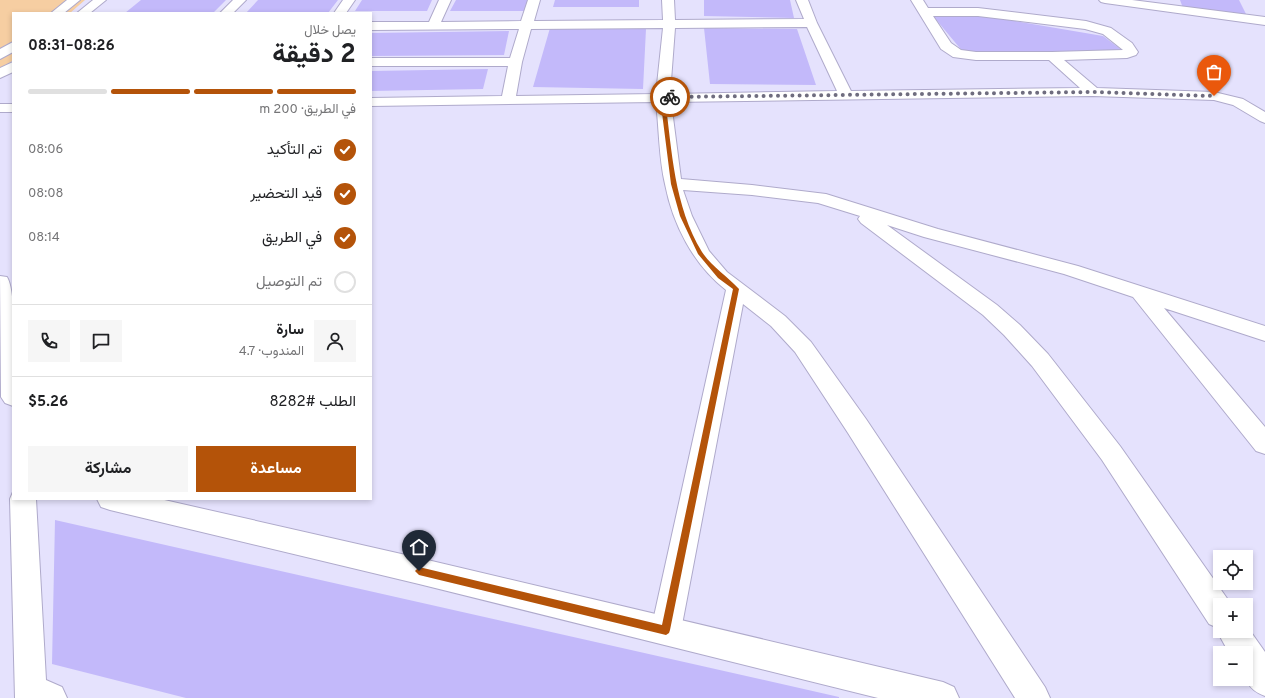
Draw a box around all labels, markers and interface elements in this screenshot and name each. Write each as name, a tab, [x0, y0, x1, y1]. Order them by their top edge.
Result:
text: يصل خلال	[304, 23, 356, 39]
text: 08:26–08:31	[28, 37, 115, 56]
text: 2 دقيقة	[272, 39, 356, 72]
pin	[1197, 55, 1231, 96]
icon: bag	[1203, 61, 1225, 83]
courier	[650, 77, 690, 117]
icon: bike	[659, 86, 681, 108]
text: في الطريق · 200 m	[259, 102, 356, 118]
icon: check	[334, 139, 356, 161]
text: تم التأكيد	[267, 141, 322, 160]
text: 08:06	[28, 142, 63, 158]
icon: check	[334, 183, 356, 205]
text: قيد التحضير	[250, 185, 322, 204]
text: 08:08	[28, 186, 64, 202]
icon: check	[334, 227, 356, 249]
text: في الطريق	[262, 229, 322, 248]
text: 08:14	[28, 230, 60, 246]
text: تم التوصيل	[256, 273, 322, 292]
button: phone	[28, 320, 70, 362]
button: chat	[80, 320, 122, 362]
button: person	[314, 320, 356, 362]
text: سارة	[276, 321, 304, 340]
text: المندوب · 4.7	[239, 344, 304, 360]
text: $5.26	[28, 393, 68, 412]
text: الطلب #8282	[270, 393, 356, 412]
button: مشاركة	[28, 446, 188, 492]
button: مساعدة	[196, 446, 356, 492]
pin	[402, 530, 436, 571]
icon: home	[408, 536, 430, 558]
map controls	[1213, 550, 1253, 686]
button: locate	[1213, 550, 1253, 590]
button: +	[1213, 598, 1253, 638]
button: −	[1213, 646, 1253, 686]

